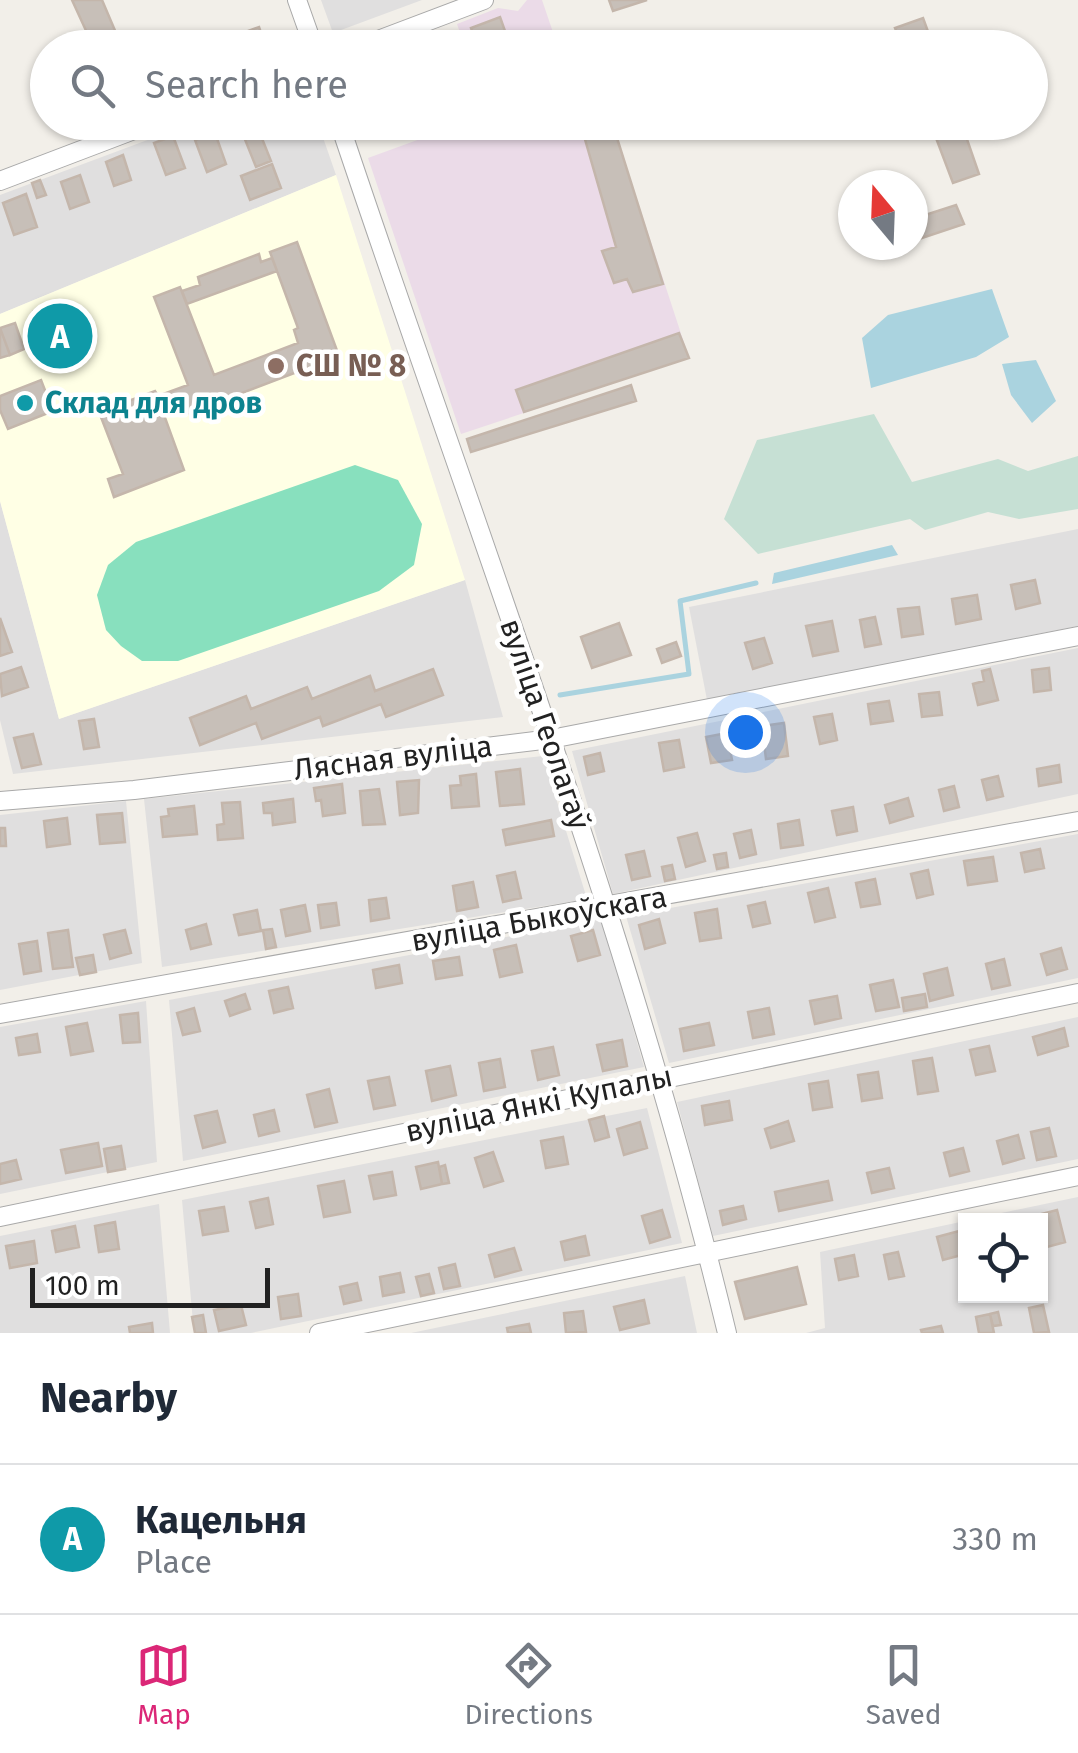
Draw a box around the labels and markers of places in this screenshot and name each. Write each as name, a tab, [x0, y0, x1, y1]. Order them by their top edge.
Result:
pin: A	[28, 298, 92, 374]
place label: СШ № 8	[296, 348, 406, 384]
marker: СШ № 8	[265, 355, 287, 377]
place label: Склад для дров	[45, 385, 262, 421]
marker: Склад для дров	[14, 392, 36, 414]

